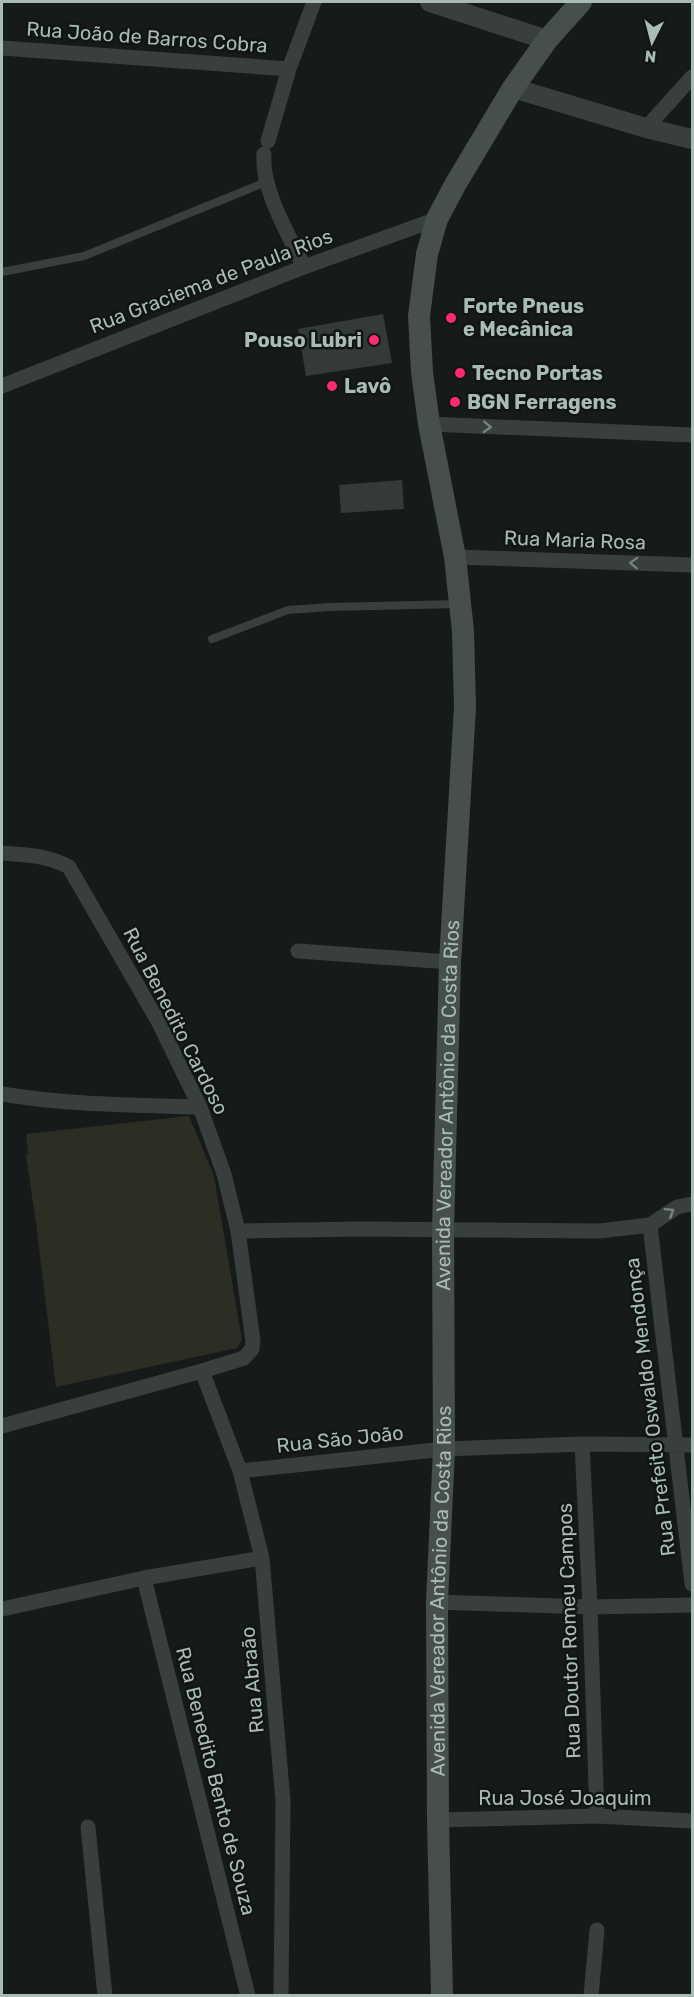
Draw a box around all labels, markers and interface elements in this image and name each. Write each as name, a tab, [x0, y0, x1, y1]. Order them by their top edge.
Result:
north arrow	[622, 12, 682, 72]
street label: Rua João de Barros Cobra	[26, 17, 268, 57]
text: N	[644, 46, 657, 66]
street label: Rua Graciema de Paula Rios	[86, 224, 336, 338]
place label: Forte Pneus e Mecânica	[463, 294, 584, 341]
marker: Forte Pneus e Mecânica	[444, 311, 458, 325]
place label: Pouso Lubri	[244, 328, 362, 352]
marker: Pouso Lubri	[367, 333, 381, 347]
place label: Tecno Portas	[472, 361, 603, 385]
marker: Tecno Portas	[453, 366, 467, 380]
place label: Lavô	[344, 374, 391, 398]
marker: Lavô	[325, 379, 339, 393]
place label: BGN Ferragens	[467, 390, 616, 414]
marker: BGN Ferragens	[448, 395, 462, 409]
one-way arrow	[483, 420, 492, 433]
street label: Rua Maria Rosa	[504, 526, 646, 554]
one-way arrow	[630, 557, 639, 569]
street label: Avenida Vereador Antônio da Costa Rios	[431, 919, 464, 1291]
street label: Rua Benedito Cardoso	[118, 923, 234, 1119]
one-way arrow	[664, 1208, 674, 1220]
street label: Rua Prefeito Oswaldo Mendonça	[620, 1256, 680, 1558]
street label: Avenida Vereador Antônio da Costa Rios	[425, 1406, 456, 1777]
street label: Rua São João	[275, 1420, 405, 1458]
street label: Rua Doutor Romeu Campos	[553, 1503, 585, 1759]
street label: Rua Abraão	[235, 1626, 269, 1734]
street label: Rua Benedito Bento de Souza	[171, 1644, 261, 1918]
street label: Rua José Joaquim	[478, 1786, 652, 1810]

